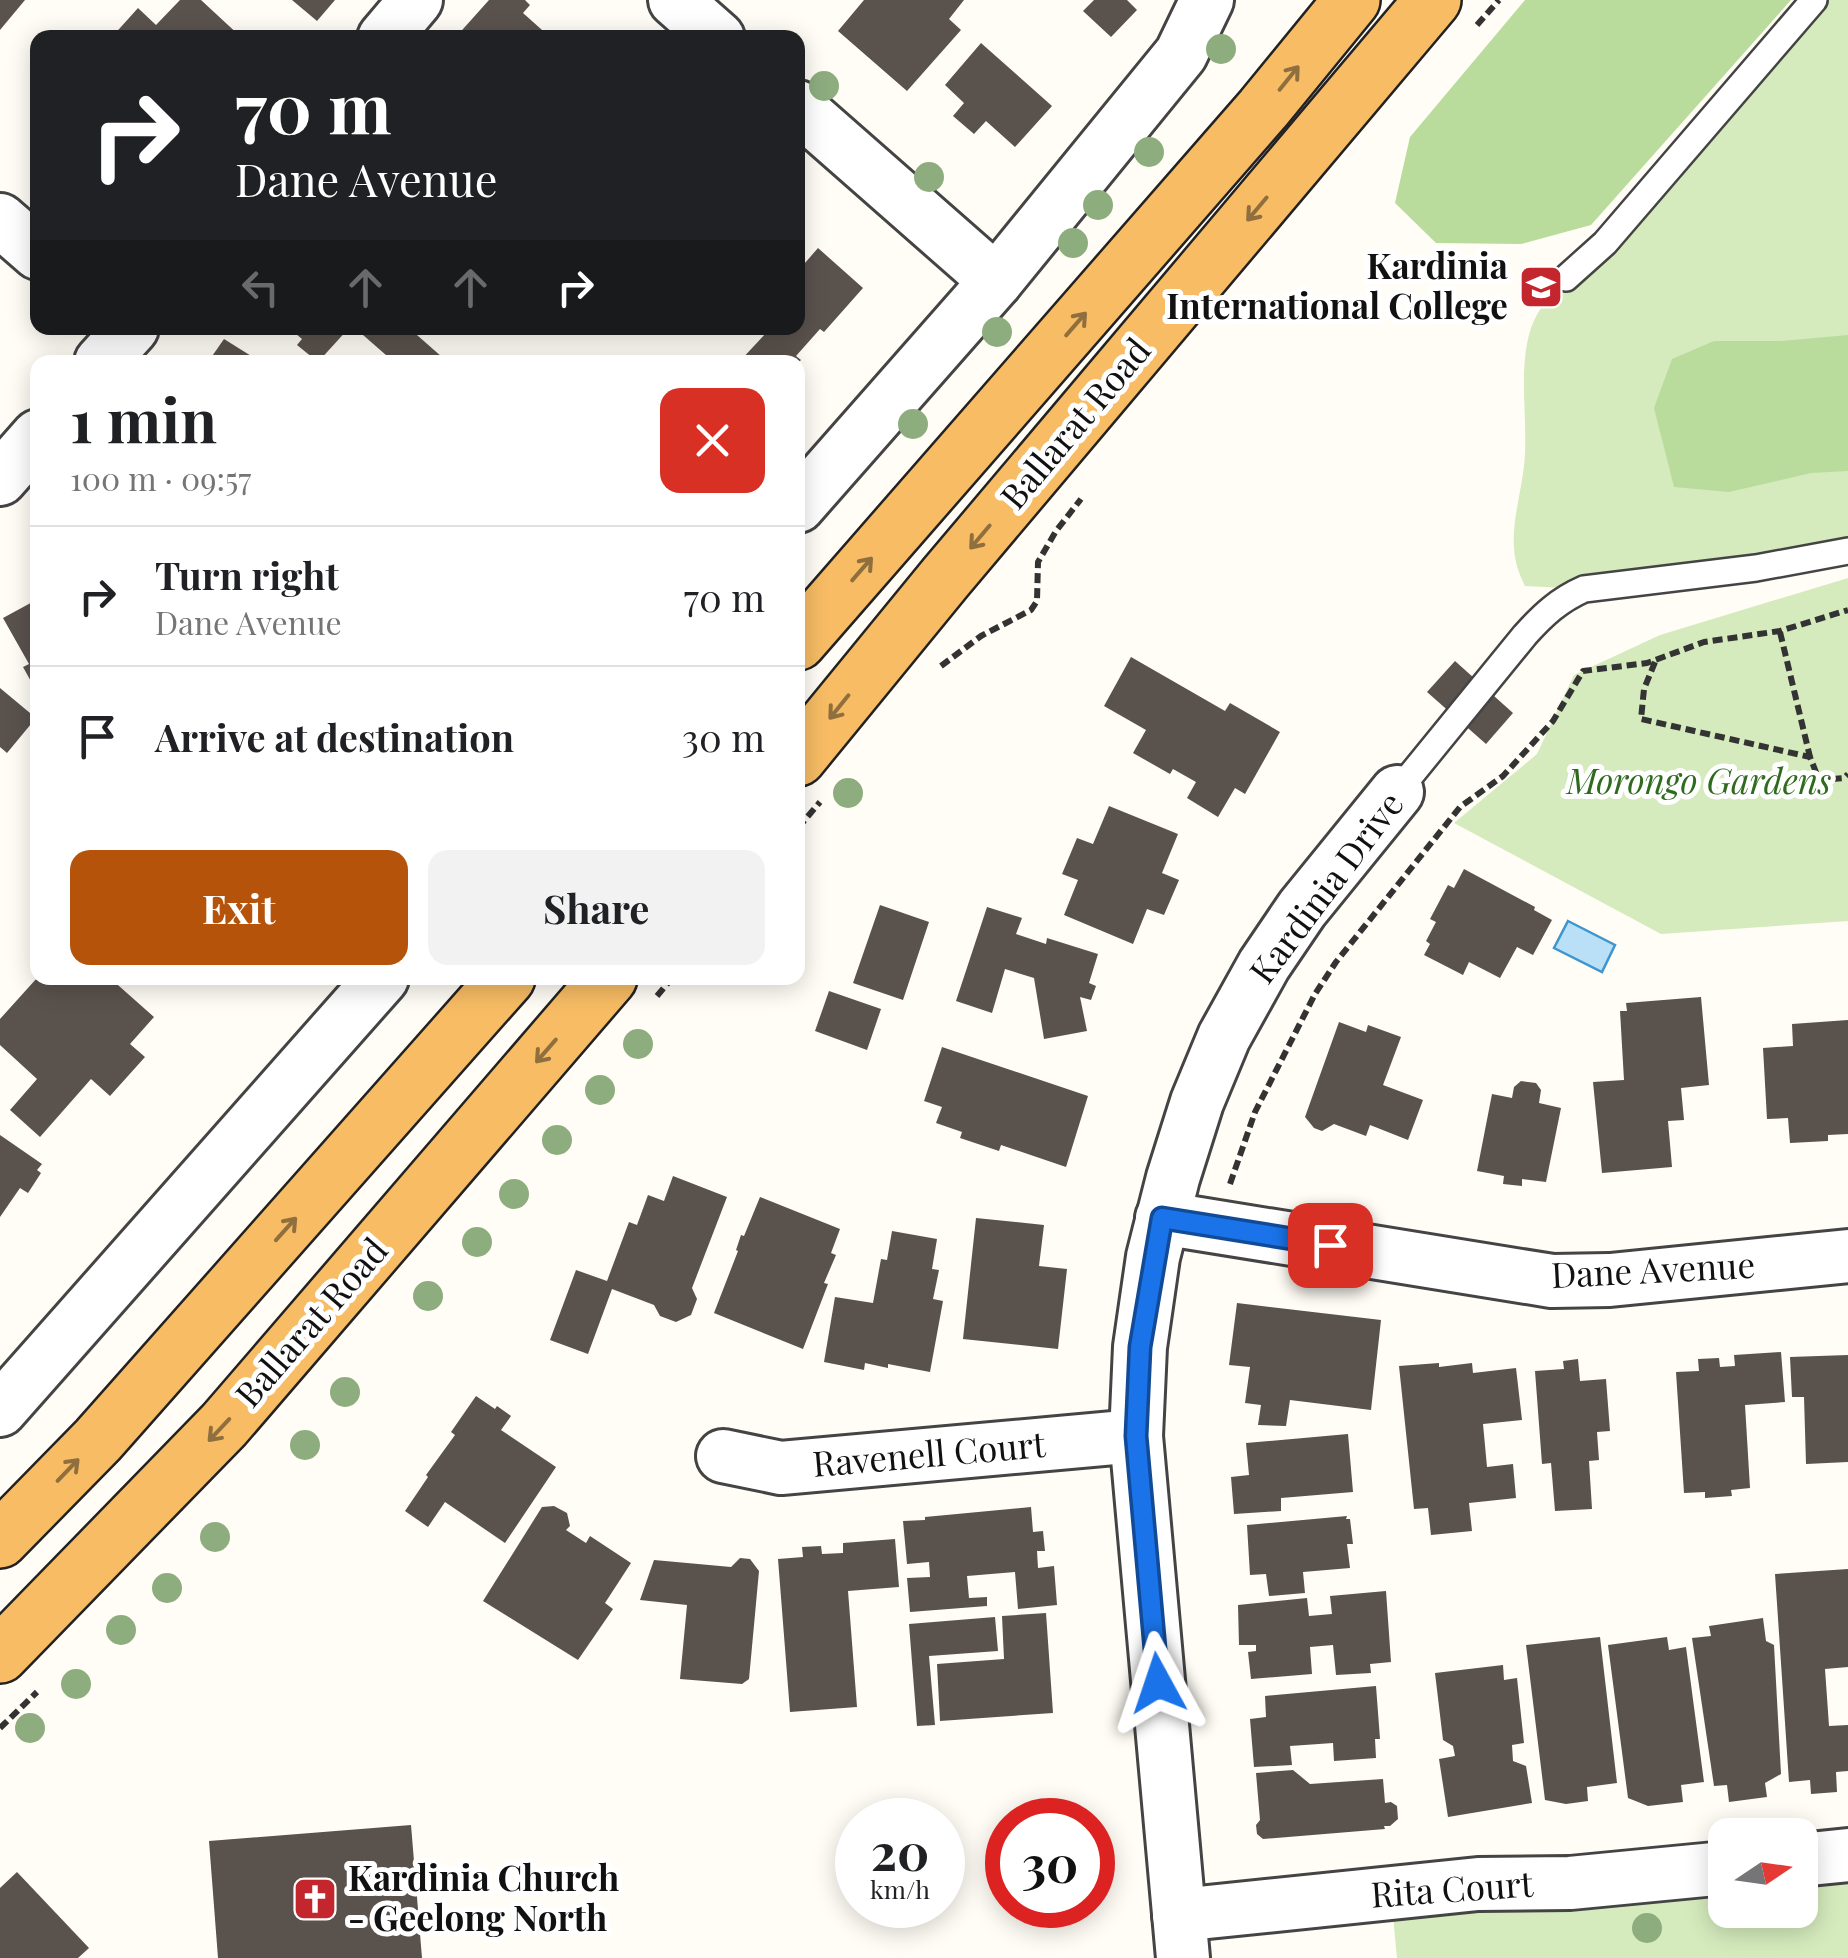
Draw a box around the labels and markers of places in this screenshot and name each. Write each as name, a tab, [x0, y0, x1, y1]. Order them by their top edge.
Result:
place label: Kardinia International College	[1166, 241, 1508, 328]
school or university icon: Kardinia International College	[1518, 264, 1564, 310]
pin	[1288, 1203, 1373, 1288]
place label: Kardinia Church - Geelong North	[348, 1853, 619, 1940]
church icon: Kardinia Church - Geelong North	[292, 1876, 338, 1922]

